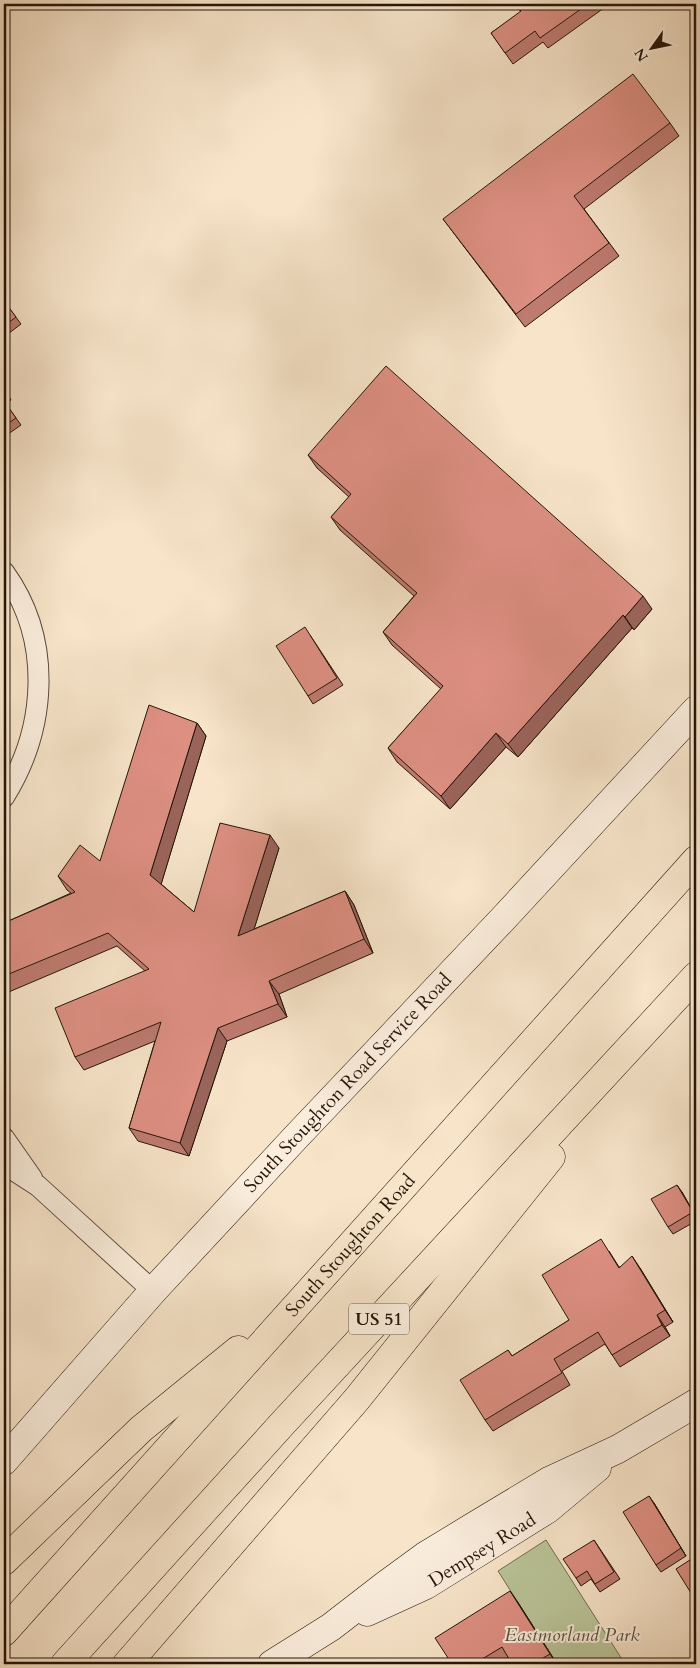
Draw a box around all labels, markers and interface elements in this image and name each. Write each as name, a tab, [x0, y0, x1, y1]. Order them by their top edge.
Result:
north arrow	[628, 22, 678, 72]
text: N	[630, 45, 653, 65]
street label: South Stoughton Road Service Road	[238, 968, 458, 1198]
street label: South Stoughton Road	[280, 1169, 421, 1322]
road number: US 51	[349, 1304, 409, 1335]
street label: Dempsey Road	[423, 1507, 541, 1593]
park label: Eastmorland Park	[504, 1622, 640, 1648]

